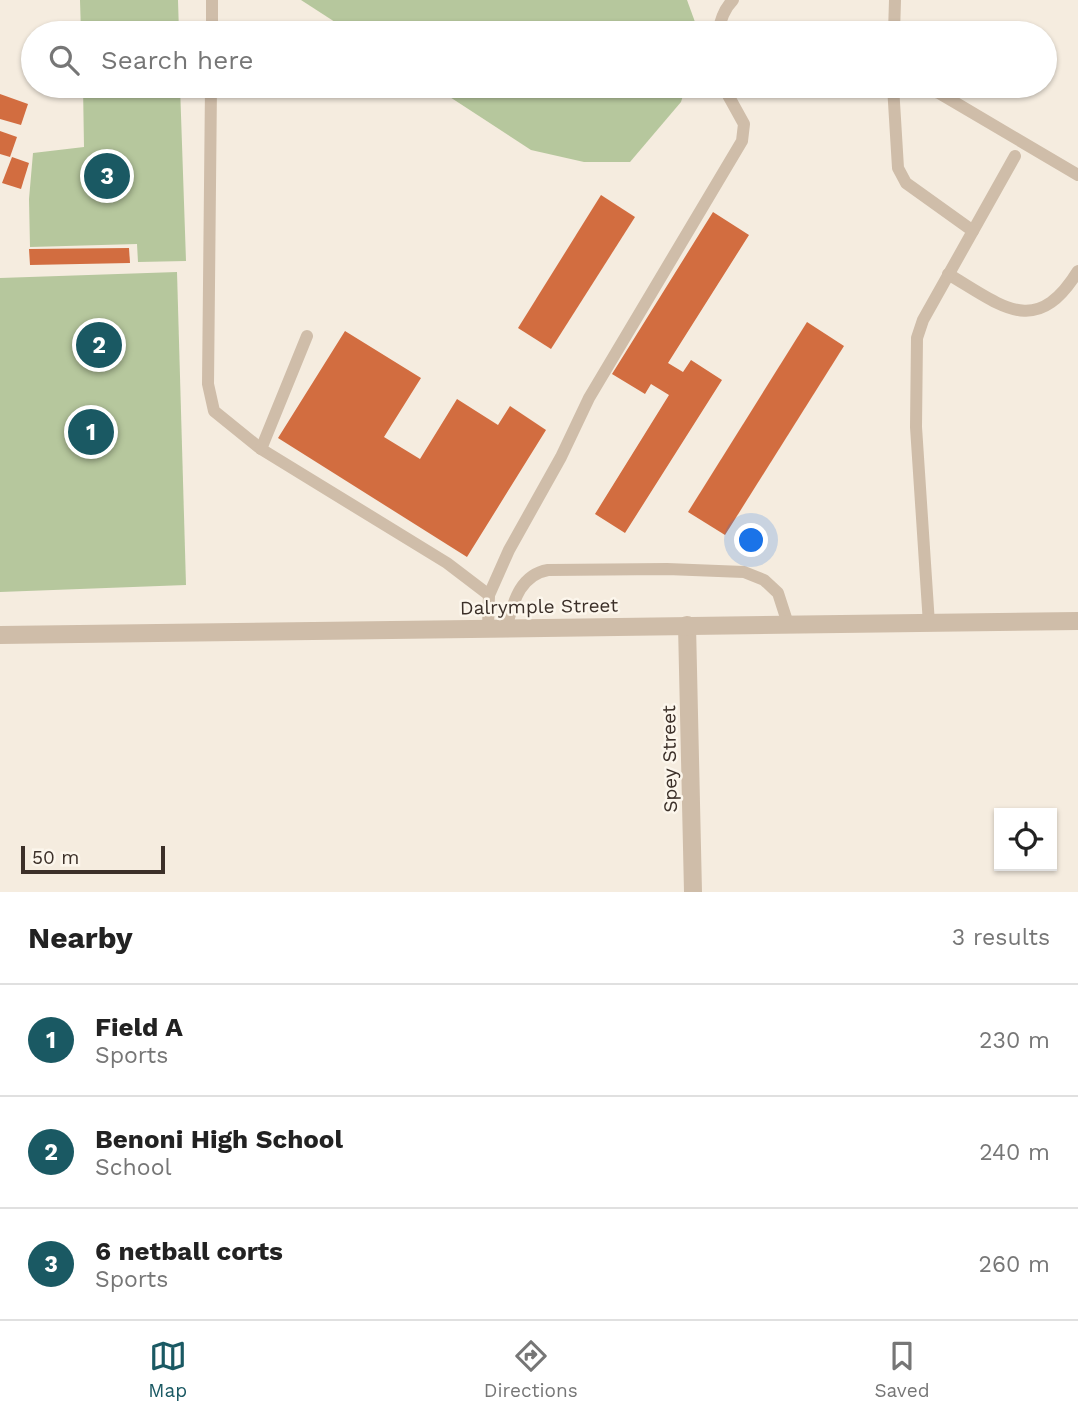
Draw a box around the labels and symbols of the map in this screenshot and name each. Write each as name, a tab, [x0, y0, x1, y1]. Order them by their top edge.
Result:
pin: 3	[84, 150, 130, 202]
pin: 2	[76, 319, 122, 371]
pin: 1	[68, 406, 114, 458]
your location	[734, 523, 768, 557]
street label: Dalrymple Street	[460, 594, 618, 619]
street label: Spey Street	[657, 705, 682, 813]
scale bar	[21, 843, 164, 875]

